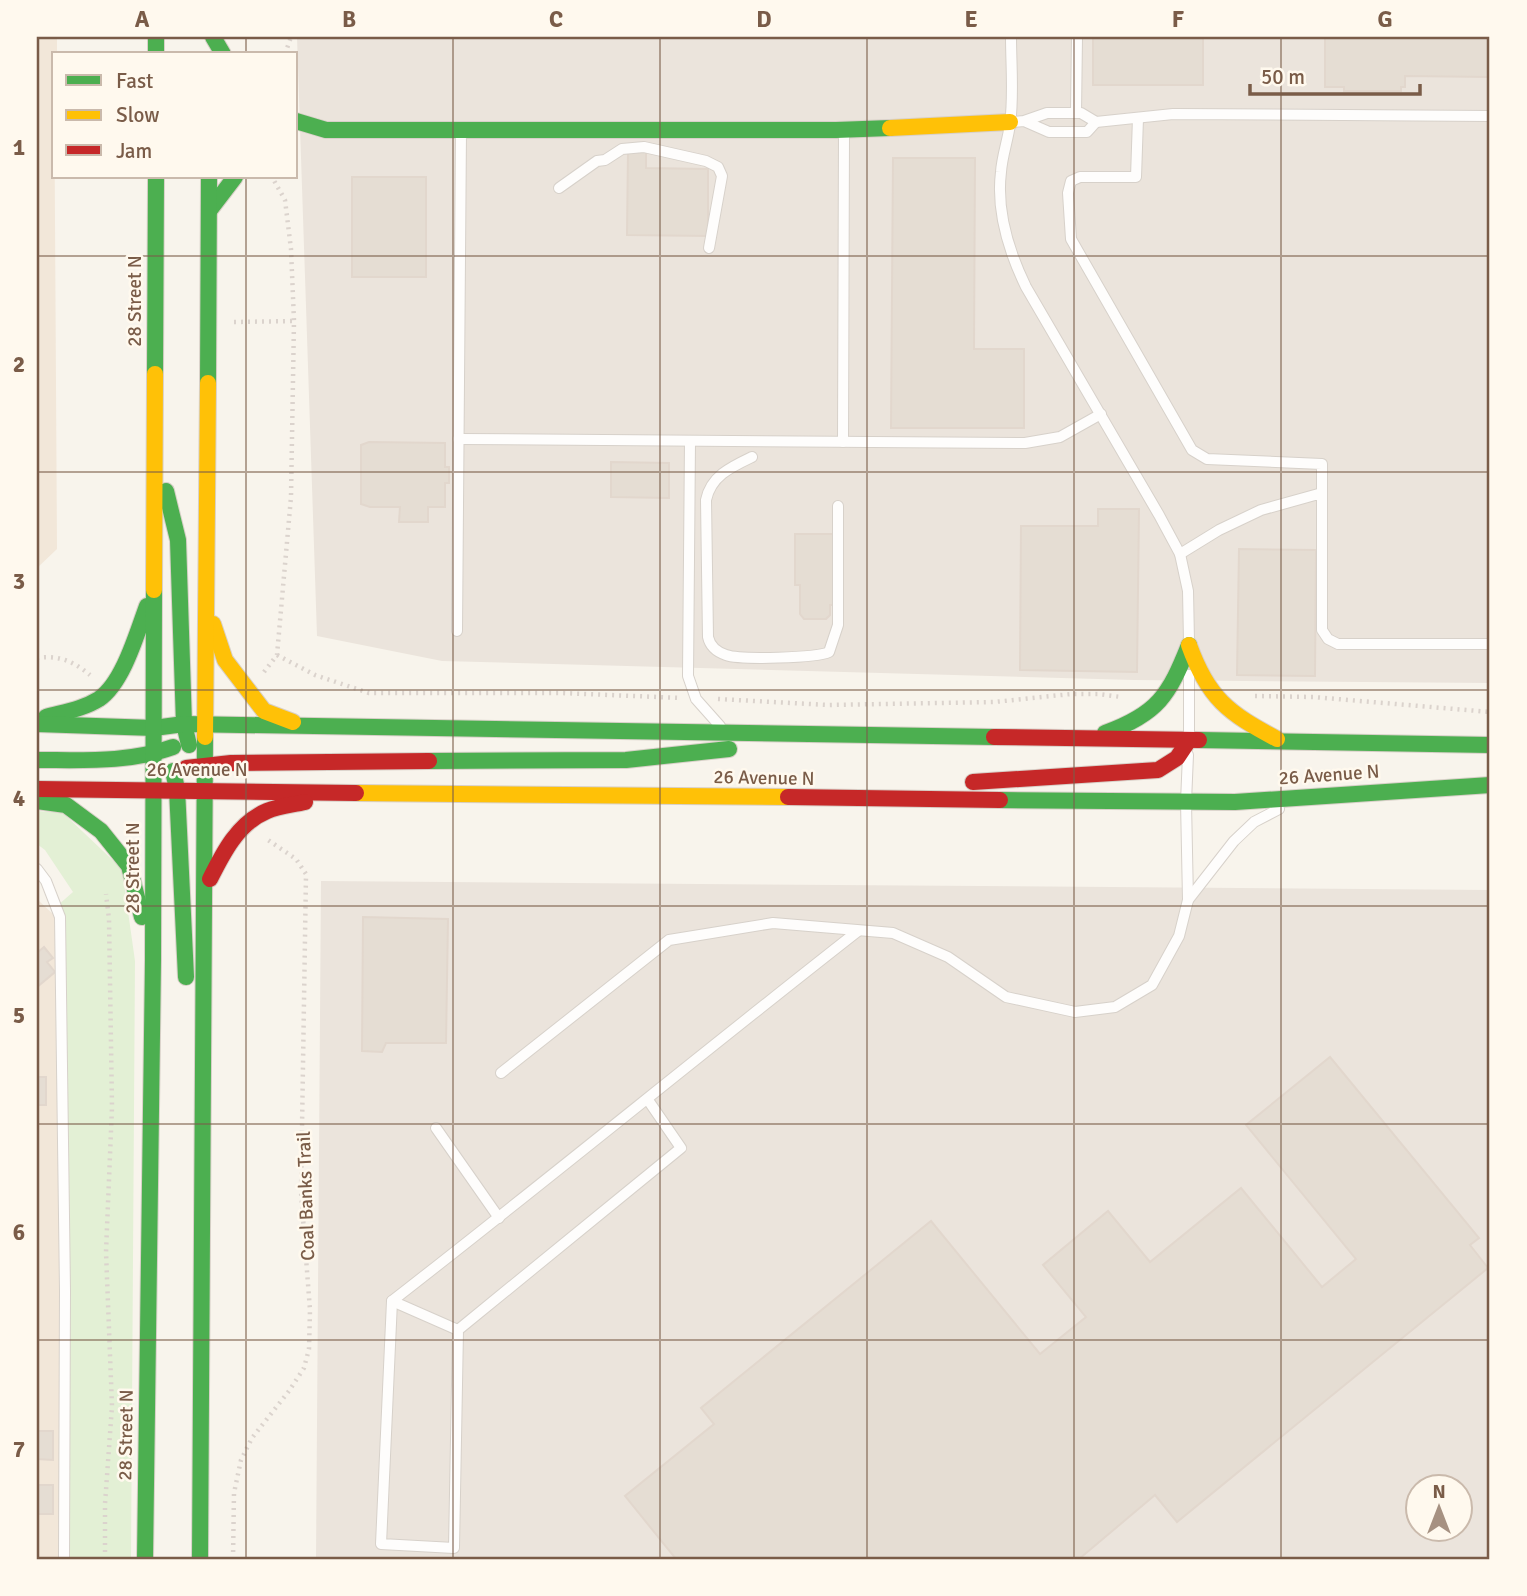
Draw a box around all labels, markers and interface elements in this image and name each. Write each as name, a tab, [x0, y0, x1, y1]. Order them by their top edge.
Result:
text: A	[135, 5, 150, 34]
text: B	[342, 5, 356, 34]
text: C	[549, 5, 563, 34]
text: D	[756, 5, 772, 34]
text: E	[964, 5, 978, 34]
text: F	[1172, 5, 1184, 34]
text: G	[1377, 5, 1393, 34]
legend	[52, 52, 298, 178]
scale bar	[1250, 52, 1420, 96]
text: 50 m	[1261, 64, 1305, 90]
text: Fast	[116, 68, 153, 94]
text: Slow	[116, 102, 160, 128]
text: 1	[13, 133, 25, 162]
text: Jam	[116, 138, 152, 164]
street label: 28 Street N	[123, 255, 147, 347]
text: 2	[13, 350, 25, 379]
text: 3	[13, 567, 25, 596]
street label: 26 Avenue N	[146, 758, 248, 782]
street label: 26 Avenue N	[1278, 759, 1380, 790]
street label: 26 Avenue N	[713, 765, 815, 791]
text: 4	[13, 784, 25, 813]
street label: 28 Street N	[121, 822, 145, 914]
text: 5	[13, 1001, 25, 1030]
street label: Coal Banks Trail	[292, 1131, 320, 1261]
text: 6	[13, 1218, 25, 1247]
street label: 28 Street N	[113, 1389, 139, 1481]
text: 7	[13, 1435, 25, 1464]
north arrow	[1404, 1474, 1474, 1544]
text: N	[1432, 1480, 1446, 1504]

